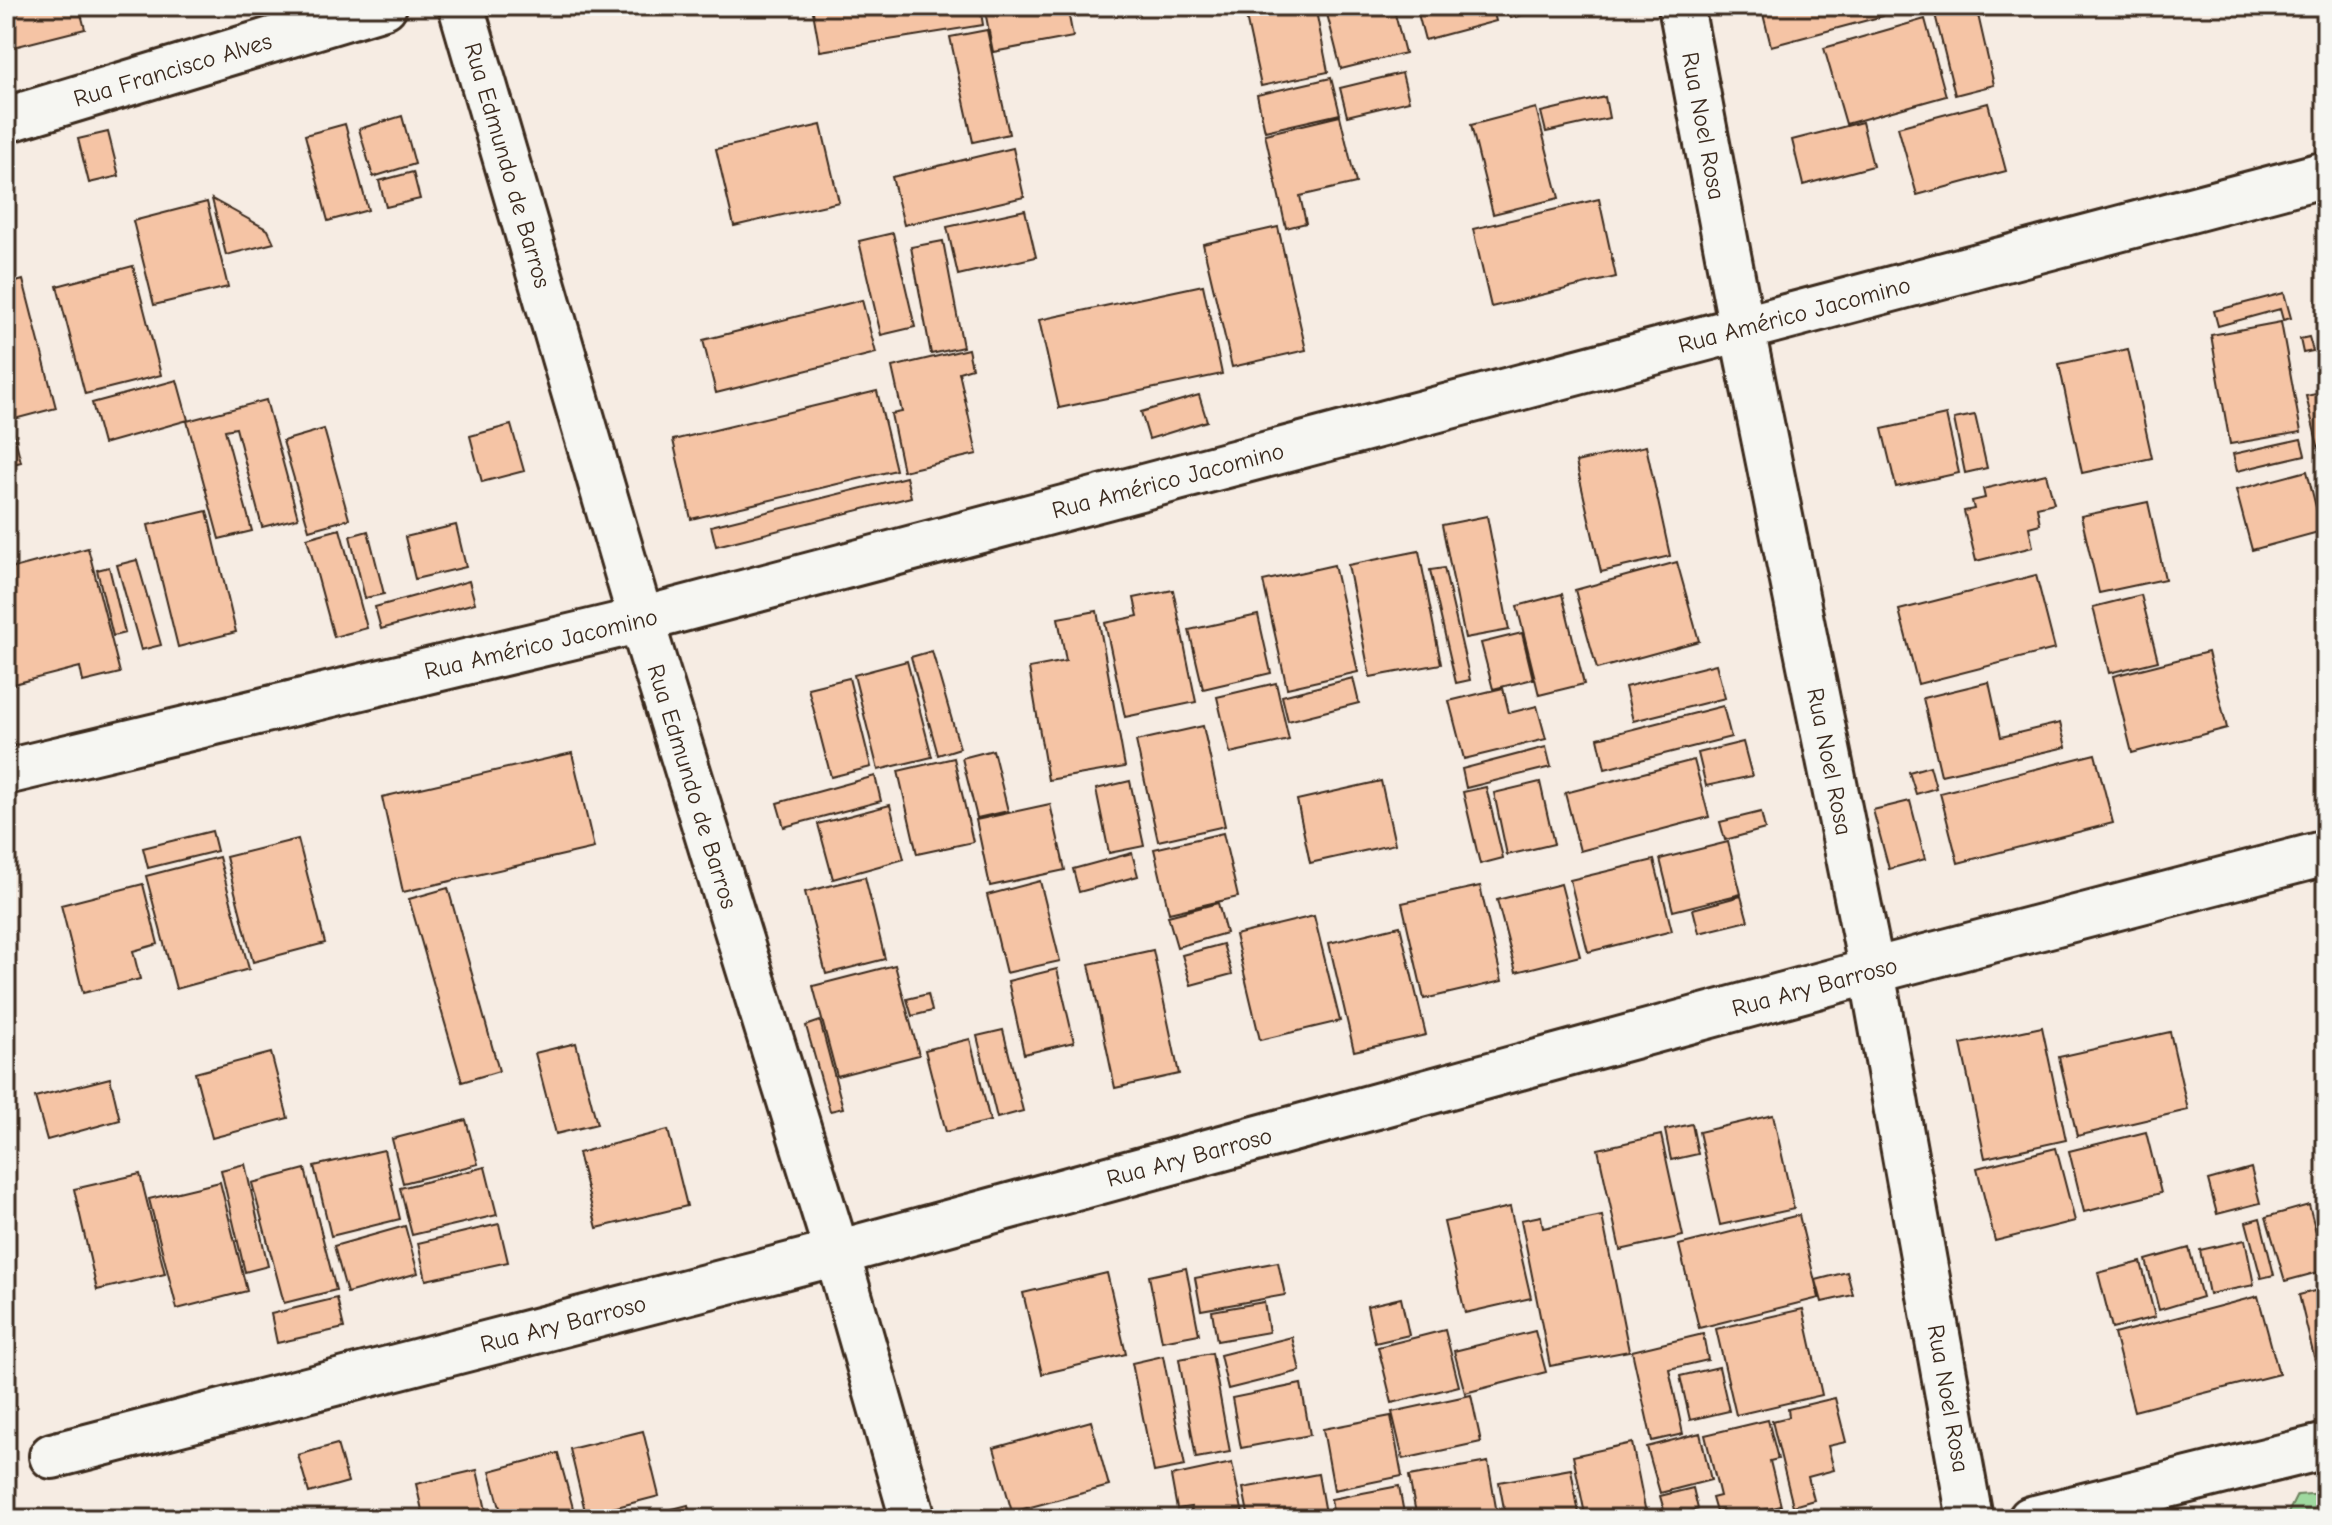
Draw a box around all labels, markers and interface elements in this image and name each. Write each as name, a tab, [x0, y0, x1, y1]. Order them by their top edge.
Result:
street label: Rua Francisco Alves	[70, 27, 275, 113]
street label: Rua Edmundo de Barros	[458, 39, 557, 291]
street label: Rua Noel Rosa	[1676, 50, 1731, 202]
street label: Rua Américo Jacomino	[1675, 271, 1913, 359]
street label: Rua Américo Jacomino	[1049, 436, 1287, 525]
street label: Rua Américo Jacomino	[421, 602, 661, 685]
street label: Rua Edmundo de Barros	[642, 661, 744, 912]
street label: Rua Noel Rosa	[1801, 685, 1858, 838]
street label: Rua Ary Barroso	[1729, 951, 1900, 1023]
street label: Rua Ary Barroso	[1103, 1121, 1275, 1193]
street label: Rua Ary Barroso	[477, 1289, 649, 1359]
street label: Rua Noel Rosa	[1921, 1322, 1975, 1475]

